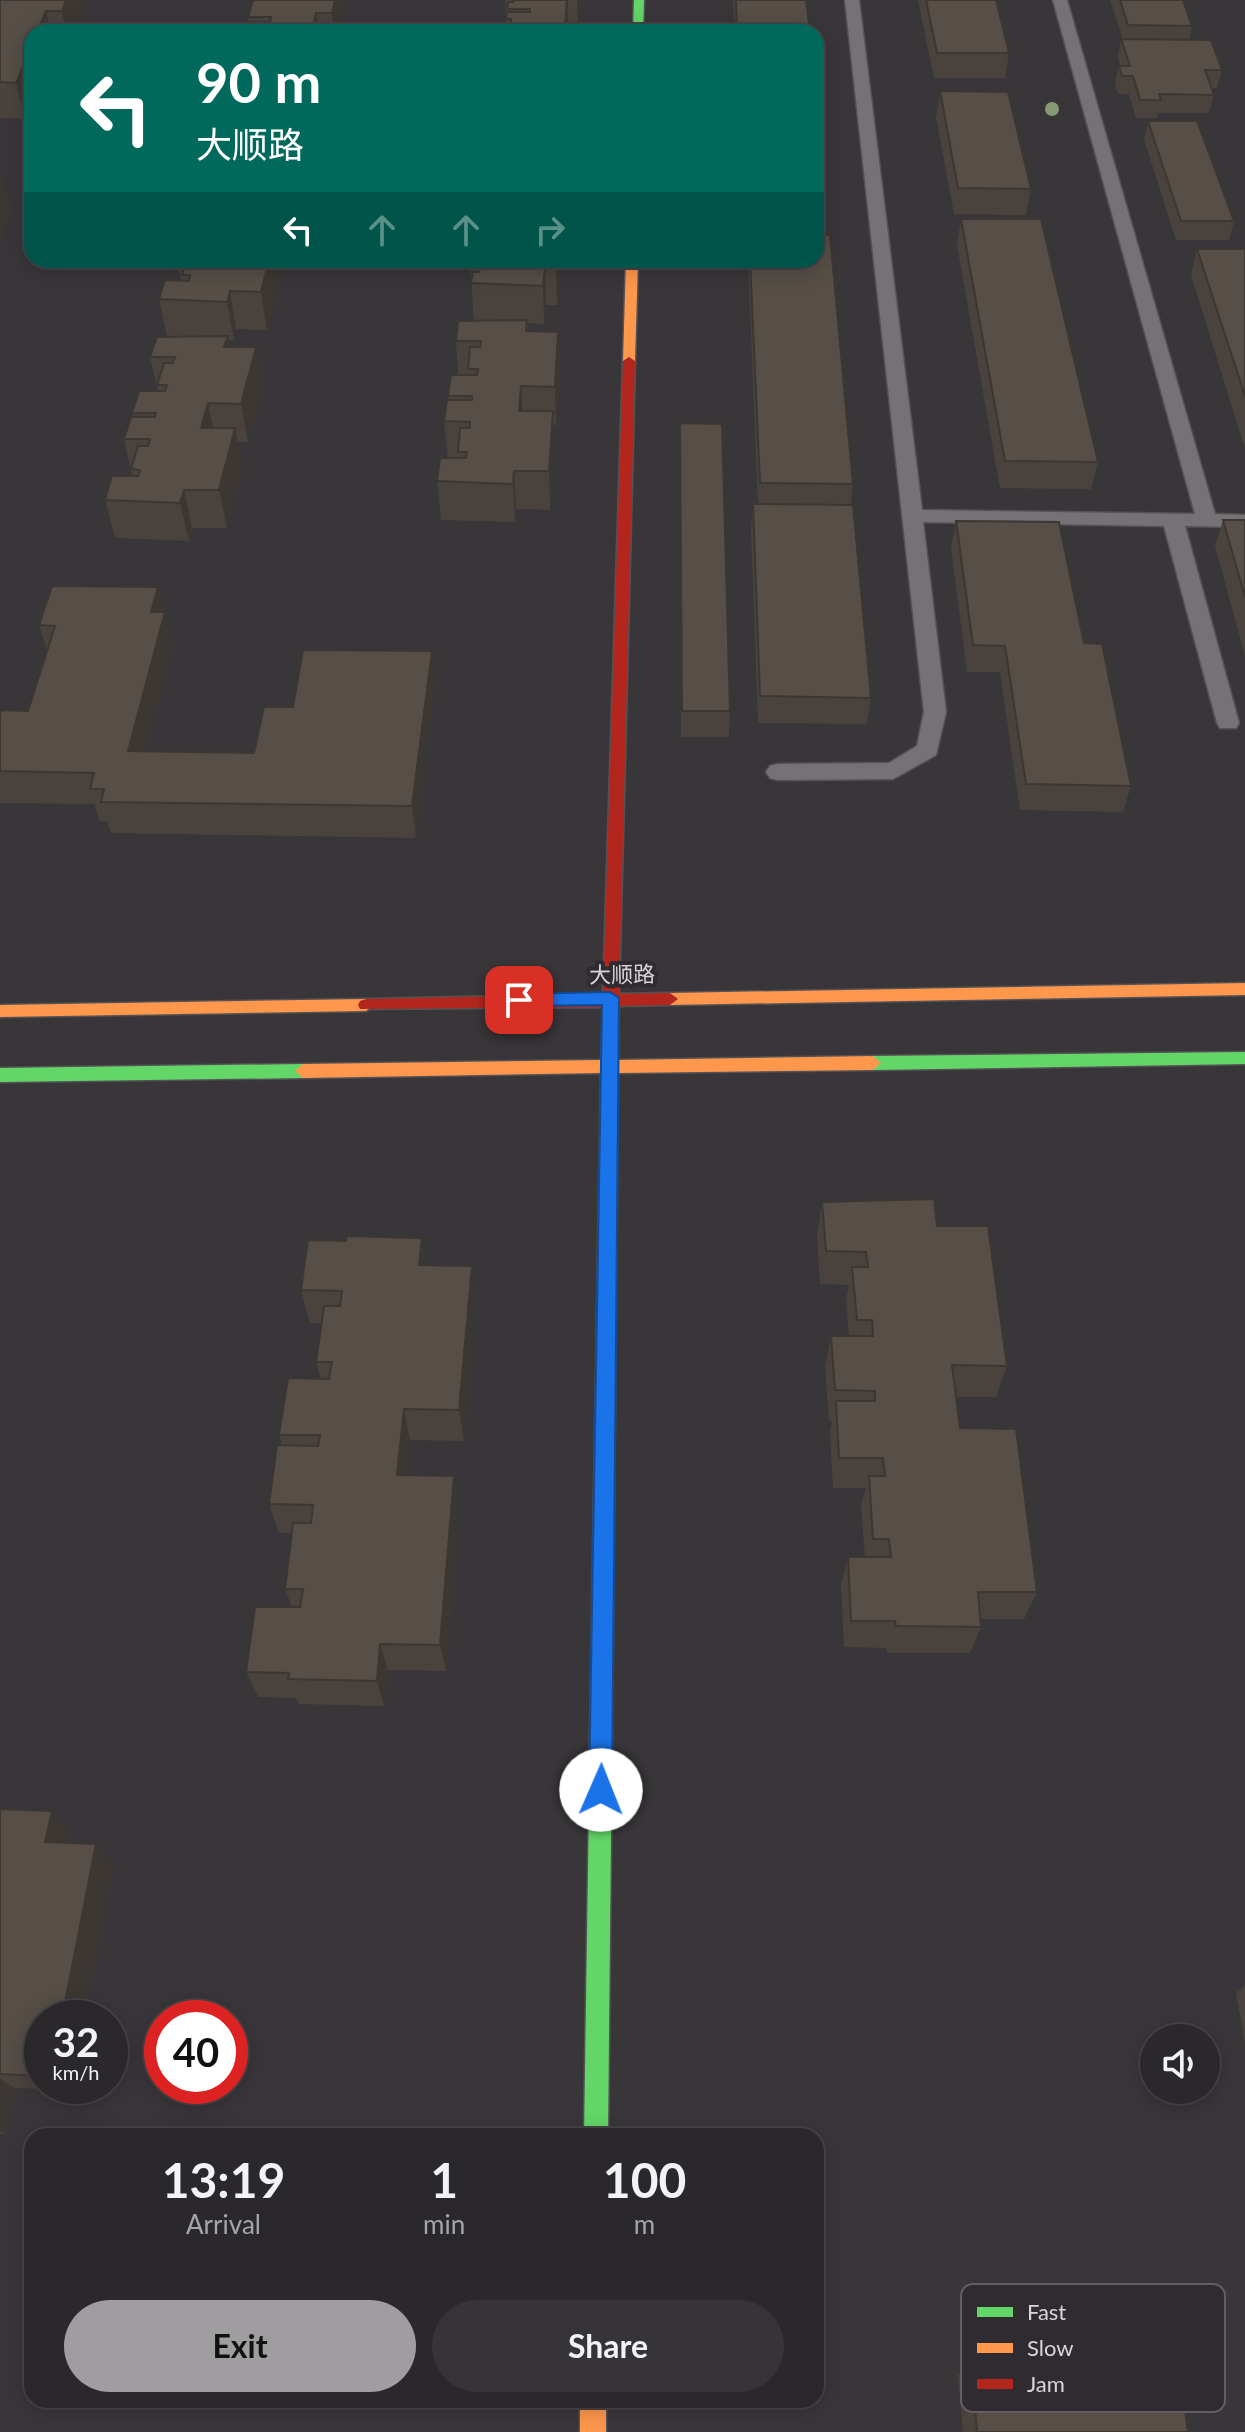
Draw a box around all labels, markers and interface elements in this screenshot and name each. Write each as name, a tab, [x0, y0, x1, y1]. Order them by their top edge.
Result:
text: 90 m	[196, 48, 321, 115]
icon: left	[64, 56, 168, 160]
text: 大顺路	[196, 122, 304, 166]
icon: left	[276, 208, 320, 252]
icon: ahead	[360, 208, 404, 252]
icon: ahead	[444, 208, 488, 252]
icon: right	[528, 208, 572, 252]
street label: 大顺路	[589, 960, 655, 988]
pin	[485, 966, 553, 1034]
icon: arrive	[497, 978, 541, 1022]
position arrow	[559, 1748, 643, 1832]
speed limit sign: 40	[144, 2000, 248, 2104]
text: 32	[53, 2018, 99, 2066]
map controls	[1140, 2024, 1220, 2104]
button: sound	[1140, 2024, 1220, 2104]
text: km/h	[53, 2060, 99, 2084]
text: 13:19	[162, 2151, 285, 2208]
text: 1	[430, 2151, 458, 2208]
text: 100	[603, 2151, 686, 2208]
text: Arrival	[186, 2208, 261, 2240]
text: min	[423, 2208, 465, 2240]
text: m	[634, 2208, 655, 2240]
legend	[961, 2284, 1225, 2412]
text: Fast	[1027, 2298, 1066, 2325]
button: Exit	[64, 2300, 416, 2392]
button: Share	[432, 2300, 784, 2392]
text: Slow	[1027, 2334, 1074, 2361]
text: Jam	[1027, 2370, 1065, 2397]

